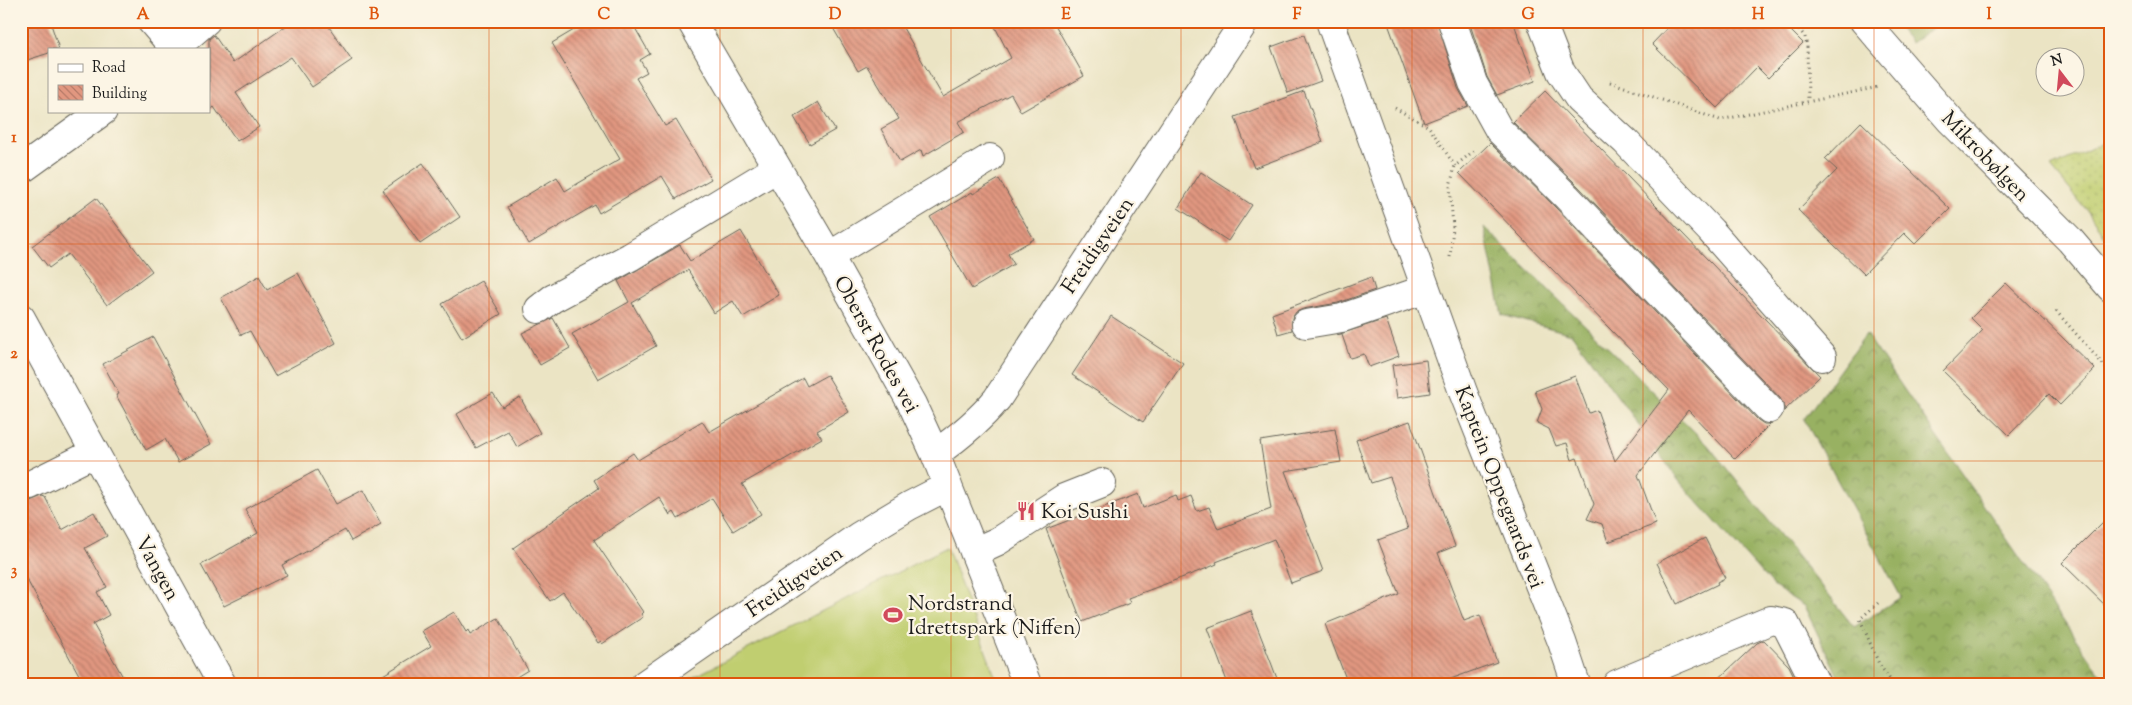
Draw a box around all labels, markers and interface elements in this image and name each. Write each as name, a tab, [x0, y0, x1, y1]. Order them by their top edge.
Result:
text: A	[137, 4, 150, 27]
text: B	[369, 4, 379, 27]
text: C	[598, 4, 611, 27]
text: D	[829, 4, 842, 27]
text: E	[1061, 4, 1071, 27]
text: F	[1293, 4, 1302, 27]
text: G	[1521, 4, 1535, 27]
text: H	[1752, 4, 1765, 27]
text: I	[1986, 4, 1992, 27]
legend	[48, 48, 210, 112]
north arrow	[2034, 48, 2084, 98]
text: N	[2049, 50, 2065, 73]
text: Road	[92, 58, 126, 79]
text: Building	[92, 84, 147, 105]
street label: Mikrobølgen	[1933, 105, 2036, 210]
text: 1	[11, 127, 17, 150]
street label: Freidigveien	[1055, 192, 1142, 301]
street label: Oberst Rodes vei	[825, 271, 926, 419]
text: 2	[10, 343, 18, 366]
street label: Kaptein Oppegaards vei	[1446, 382, 1551, 593]
place label: Koi Sushi	[1041, 498, 1128, 528]
restaurant icon: Koi Sushi	[1015, 500, 1037, 522]
street label: Vangen	[126, 531, 186, 607]
street label: Freidigveien	[741, 539, 850, 626]
text: 3	[11, 560, 18, 583]
place label: Nordstrand Idrettspark (Niffen)	[908, 590, 1081, 644]
sports icon: Nordstrand Idrettspark (Niffen)	[882, 604, 904, 626]

